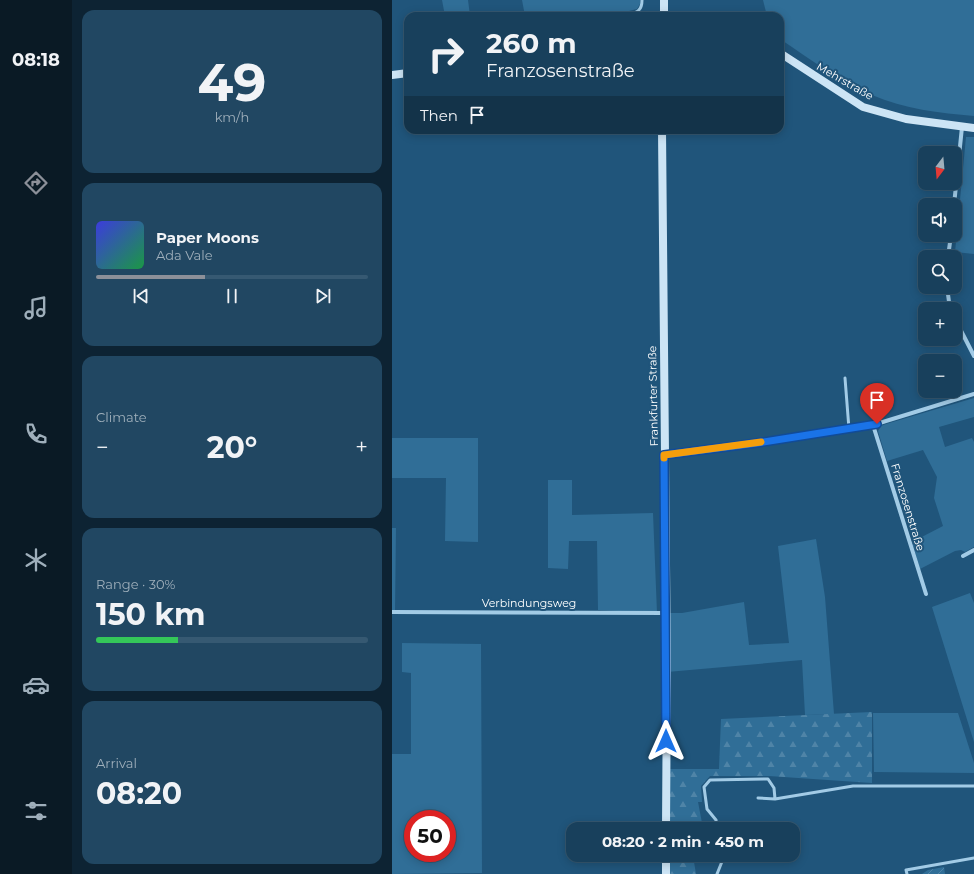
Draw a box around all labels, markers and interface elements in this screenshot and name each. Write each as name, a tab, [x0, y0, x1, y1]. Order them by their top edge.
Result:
text: 260 m	[486, 26, 577, 60]
icon: right	[420, 28, 472, 80]
text: 08:18	[12, 49, 60, 71]
text: 49	[198, 51, 266, 114]
street label: Mehrstraße	[814, 59, 876, 103]
text: Franzosenstraße	[486, 60, 635, 82]
icon: arrive	[466, 104, 488, 126]
text: Then	[420, 106, 458, 125]
text: km/h	[215, 109, 249, 125]
north arrow	[918, 146, 962, 190]
map controls	[918, 146, 962, 398]
icon: directions	[22, 169, 50, 197]
button: sound	[918, 198, 962, 242]
text: Paper Moons	[156, 228, 259, 247]
text: Ada Vale	[156, 247, 213, 263]
button: search	[918, 250, 962, 294]
icon: previous	[130, 285, 152, 307]
icon: pause	[221, 285, 243, 307]
icon: next	[312, 285, 334, 307]
icon: music	[22, 294, 50, 322]
button: +	[918, 302, 962, 346]
street label: Frankfurter Straße	[645, 345, 661, 447]
button: −	[918, 354, 962, 398]
pin	[860, 383, 894, 424]
icon: arrive	[866, 389, 888, 411]
text: Climate	[96, 409, 147, 425]
icon: phone	[22, 420, 50, 448]
text: 20°	[207, 429, 257, 466]
text: −	[96, 434, 109, 461]
text: +	[355, 434, 368, 461]
street label: Franzosenstraße	[888, 461, 928, 553]
icon: climate	[22, 546, 50, 574]
text: Range · 30%	[96, 576, 175, 592]
text: 150 km	[96, 596, 205, 633]
street label: Verbindungsweg	[482, 596, 576, 610]
icon: car	[22, 671, 50, 699]
position arrow	[645, 720, 687, 762]
text: Arrival	[96, 755, 137, 771]
text: 08:20	[96, 775, 182, 812]
icon: filters	[22, 797, 50, 825]
speed limit sign: 50	[404, 810, 456, 862]
text: 08:20 · 2 min · 450 m	[602, 832, 764, 851]

